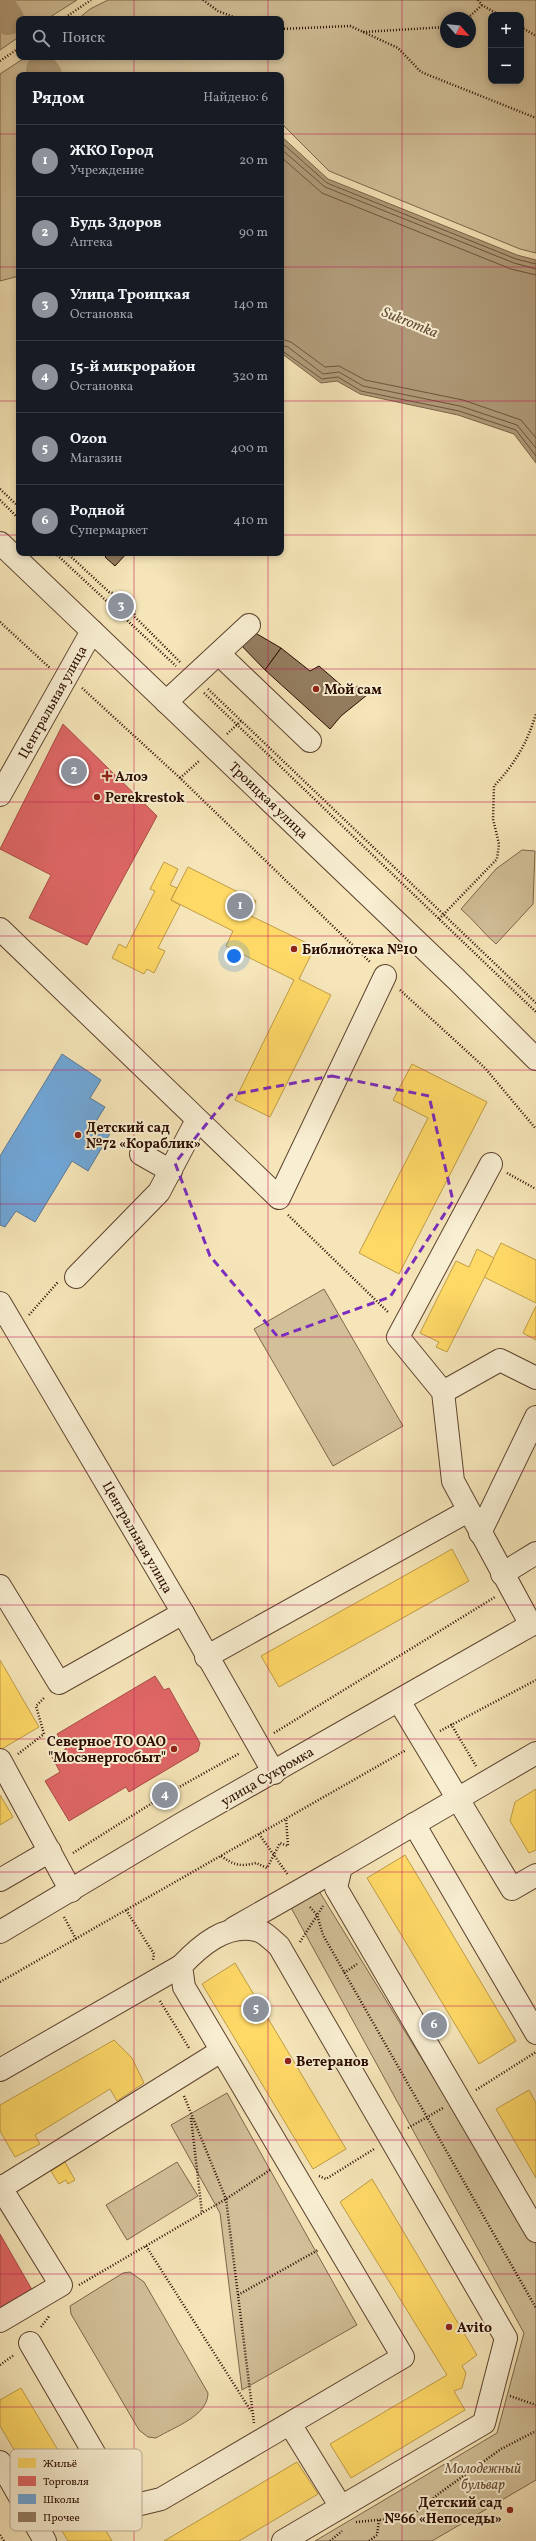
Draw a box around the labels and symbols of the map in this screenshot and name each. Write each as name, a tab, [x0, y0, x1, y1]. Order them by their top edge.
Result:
north arrow	[440, 12, 476, 48]
water label: Sukromka	[378, 303, 441, 344]
pin: 3	[108, 591, 134, 621]
street label: Центральная улица	[14, 643, 92, 763]
place label: Мой сам	[324, 681, 382, 700]
marker: Мой сам	[311, 684, 321, 694]
pin: 2	[61, 756, 87, 786]
street label: Троицкая улица	[224, 758, 312, 844]
place label: Алоэ	[115, 768, 148, 787]
marker: Алоэ	[102, 771, 112, 781]
place label: Perekrestok	[105, 789, 185, 808]
marker: Perekrestok	[92, 792, 102, 802]
pin: 1	[227, 891, 253, 921]
place label: Библиотека №10	[302, 941, 418, 960]
marker: Библиотека №10	[289, 944, 299, 954]
your location	[224, 946, 244, 966]
place label: Детский сад №72 «Кораблик»	[86, 1119, 201, 1154]
marker: Детский сад №72 «Кораблик»	[73, 1130, 83, 1140]
street label: Центральная улица	[97, 1478, 177, 1597]
place label: Северное ТО ОАО "Мосэнергосбыт"	[47, 1733, 166, 1768]
street label: улица Сукромка	[218, 1743, 318, 1812]
marker: Северное ТО ОАО "Мосэнергосбыт"	[169, 1744, 179, 1754]
pin: 4	[152, 1780, 178, 1810]
pin: 5	[243, 1994, 269, 2024]
pin: 6	[421, 2010, 447, 2040]
place label: Ветеранов	[296, 2053, 369, 2072]
marker: Ветеранов	[283, 2056, 293, 2066]
place label: Avito	[457, 2319, 492, 2338]
marker: Avito	[444, 2322, 454, 2332]
legend	[10, 2449, 142, 2531]
text: Жильё	[43, 2457, 77, 2472]
park label: Молодежный бульвар	[444, 2460, 521, 2495]
text: Торговля	[43, 2475, 89, 2490]
text: Школы	[43, 2493, 80, 2508]
place label: Детский сад №66 «Непоседы»	[384, 2494, 502, 2529]
marker: Детский сад №66 «Непоседы»	[505, 2505, 515, 2515]
text: Прочее	[43, 2511, 80, 2526]

